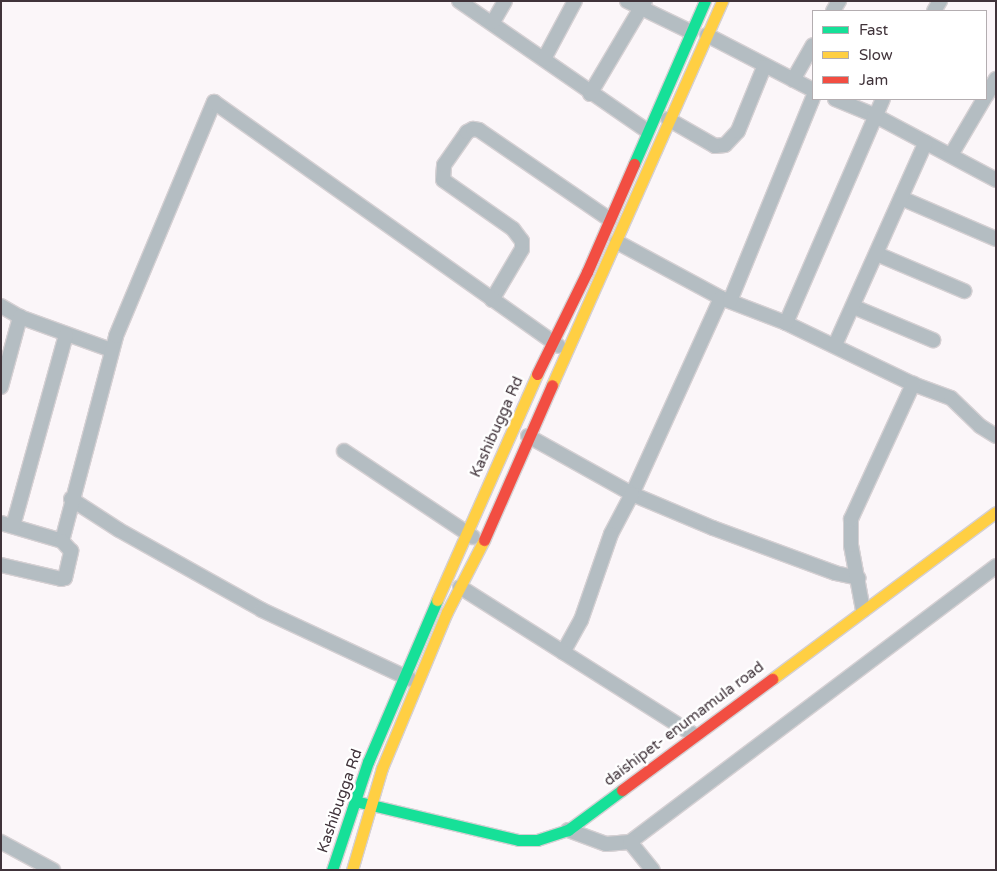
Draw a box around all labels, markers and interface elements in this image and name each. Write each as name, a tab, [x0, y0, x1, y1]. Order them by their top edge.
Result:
legend	[812, 10, 987, 100]
text: Fast	[859, 21, 888, 39]
text: Slow	[859, 46, 893, 64]
text: Jam	[859, 71, 888, 89]
street label: Kashibugga Rd	[467, 374, 527, 480]
street label: daishipet- enumamula road	[600, 658, 768, 790]
street label: Kashibugga Rd	[314, 747, 366, 855]

